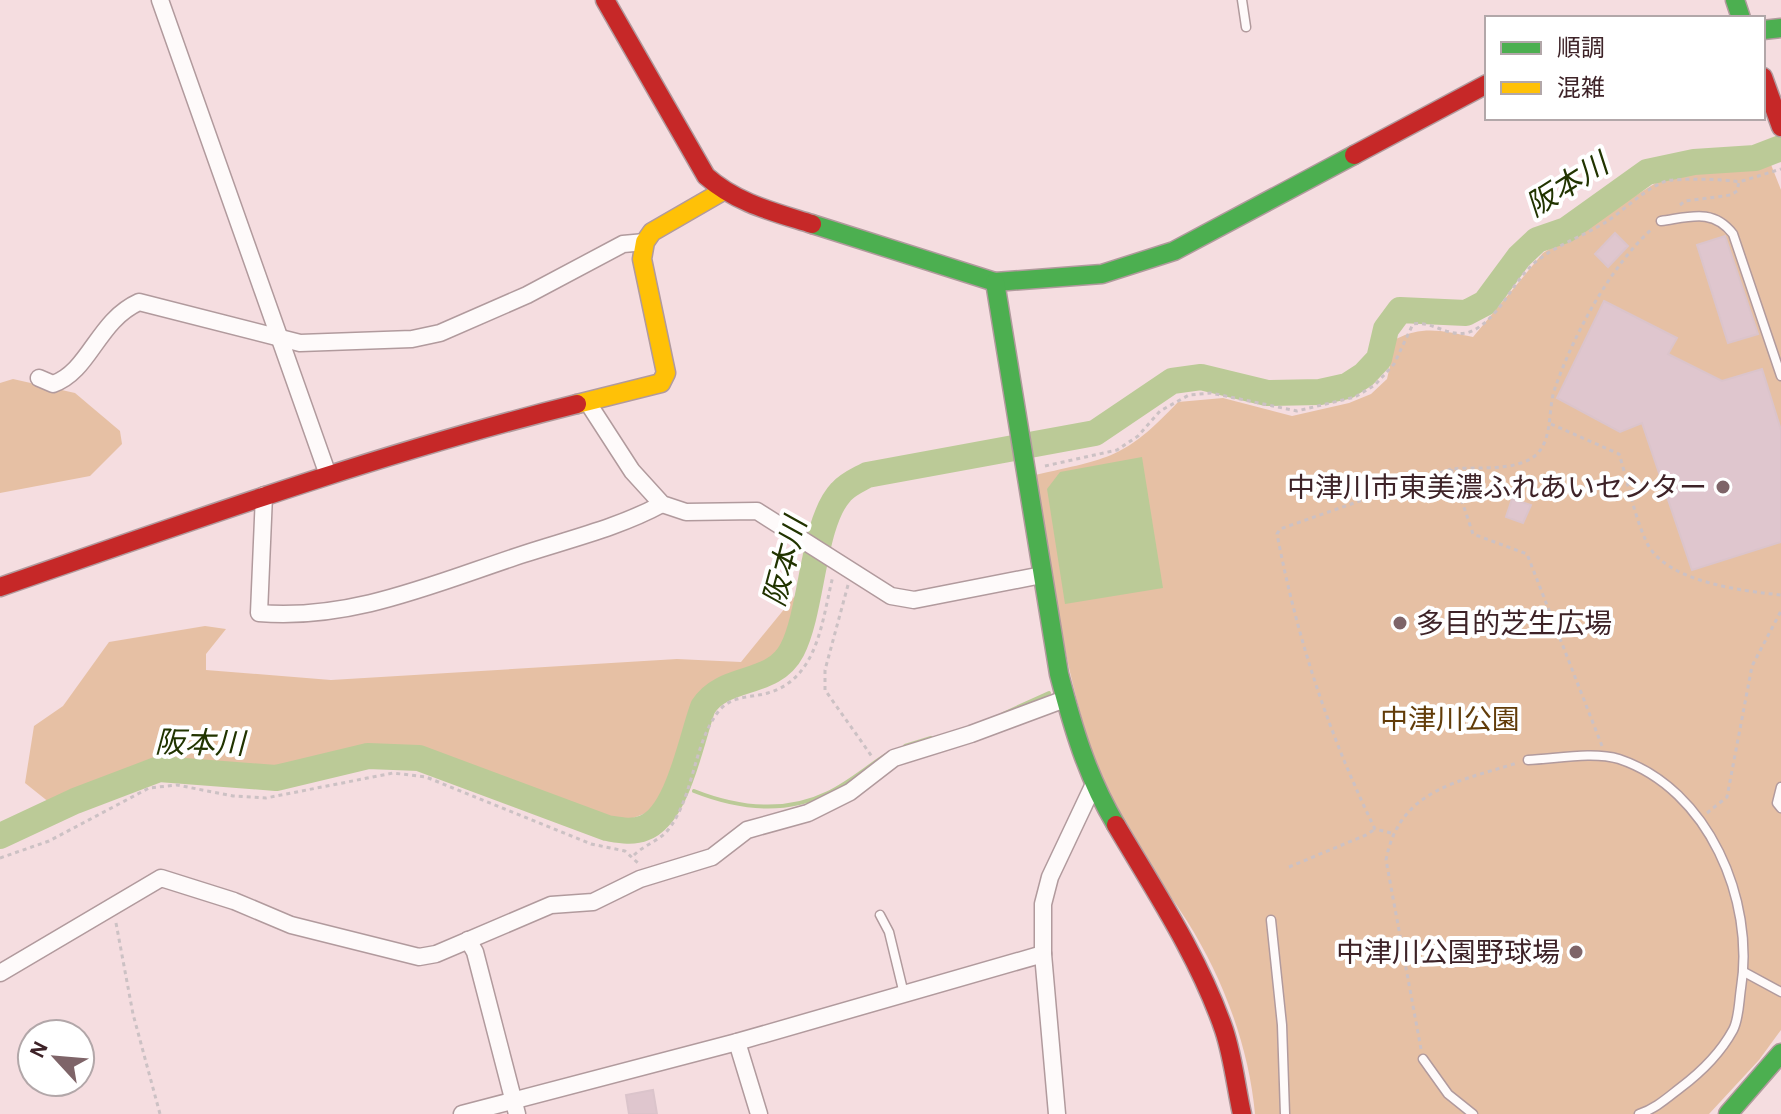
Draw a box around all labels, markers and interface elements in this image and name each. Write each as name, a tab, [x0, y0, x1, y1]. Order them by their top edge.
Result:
legend	[1485, 16, 1765, 120]
text: 順調	[1557, 36, 1605, 61]
text: 混雑	[1557, 75, 1605, 101]
water label: 阪本川	[1520, 146, 1616, 222]
place label: 中津川市東美濃ふれあいセンター	[1287, 473, 1707, 503]
marker: 中津川市東美濃ふれあいセンター	[1714, 478, 1732, 496]
water label: 阪本川	[758, 511, 813, 610]
place label: 多目的芝生広場	[1416, 609, 1612, 639]
marker: 多目的芝生広場	[1391, 614, 1409, 632]
park label: 中津川公園	[1380, 705, 1520, 735]
water label: 阪本川	[155, 726, 248, 760]
place label: 中津川公園野球場	[1336, 938, 1560, 968]
marker: 中津川公園野球場	[1567, 943, 1585, 961]
north arrow	[16, 1018, 96, 1098]
text: N	[26, 1038, 52, 1061]

